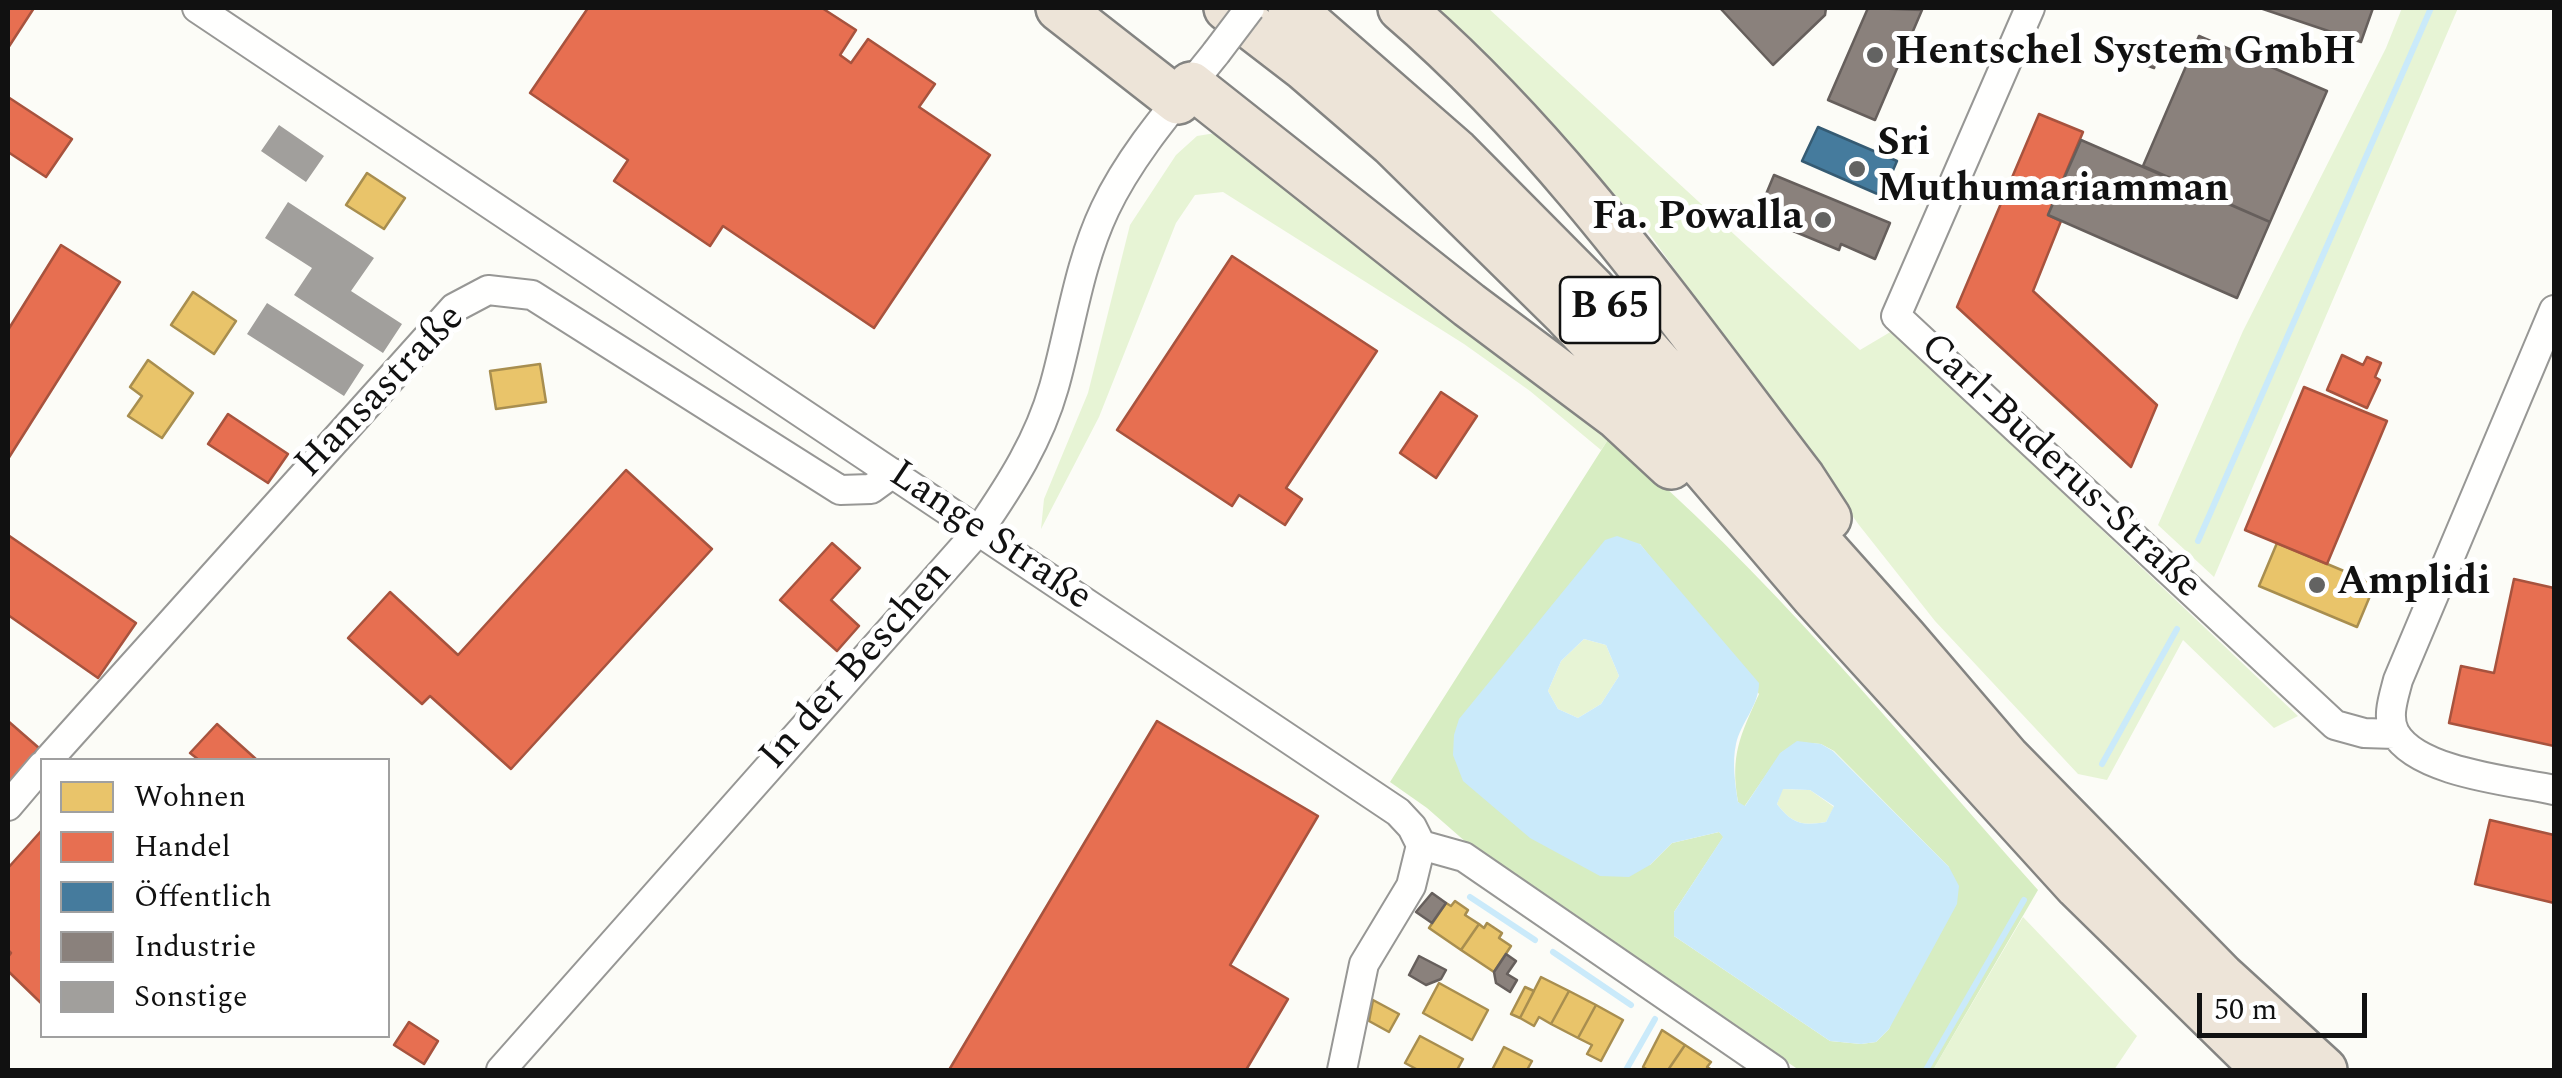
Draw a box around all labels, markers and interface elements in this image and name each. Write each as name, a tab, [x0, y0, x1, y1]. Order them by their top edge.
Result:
place label: Hentschel System GmbH	[1895, 31, 2356, 79]
marker: Hentschel System GmbH	[1864, 44, 1886, 66]
place label: Sri Muthumariamman	[1877, 122, 2229, 216]
marker: Sri Muthumariamman	[1846, 158, 1868, 180]
place label: Fa. Powalla	[1592, 196, 1803, 244]
marker: Fa. Powalla	[1812, 209, 1834, 231]
road number: B 65	[1560, 277, 1660, 343]
street label: Hansastraße	[287, 296, 477, 490]
street label: Carl-Buderus-Straße	[1908, 325, 2210, 611]
street label: Lange Straße	[878, 453, 1100, 623]
street label: In der Beschen	[752, 553, 964, 781]
place label: Amplidi	[2337, 561, 2491, 609]
marker: Amplidi	[2306, 574, 2328, 596]
legend	[40, 758, 390, 1038]
text: Wohnen	[134, 774, 246, 820]
text: Handel	[134, 824, 231, 870]
text: Öffentlich	[134, 874, 272, 920]
text: Industrie	[134, 924, 256, 970]
scale bar	[2202, 973, 2372, 1035]
text: Sonstige	[134, 974, 247, 1020]
text: 50 m	[2214, 987, 2277, 1033]

